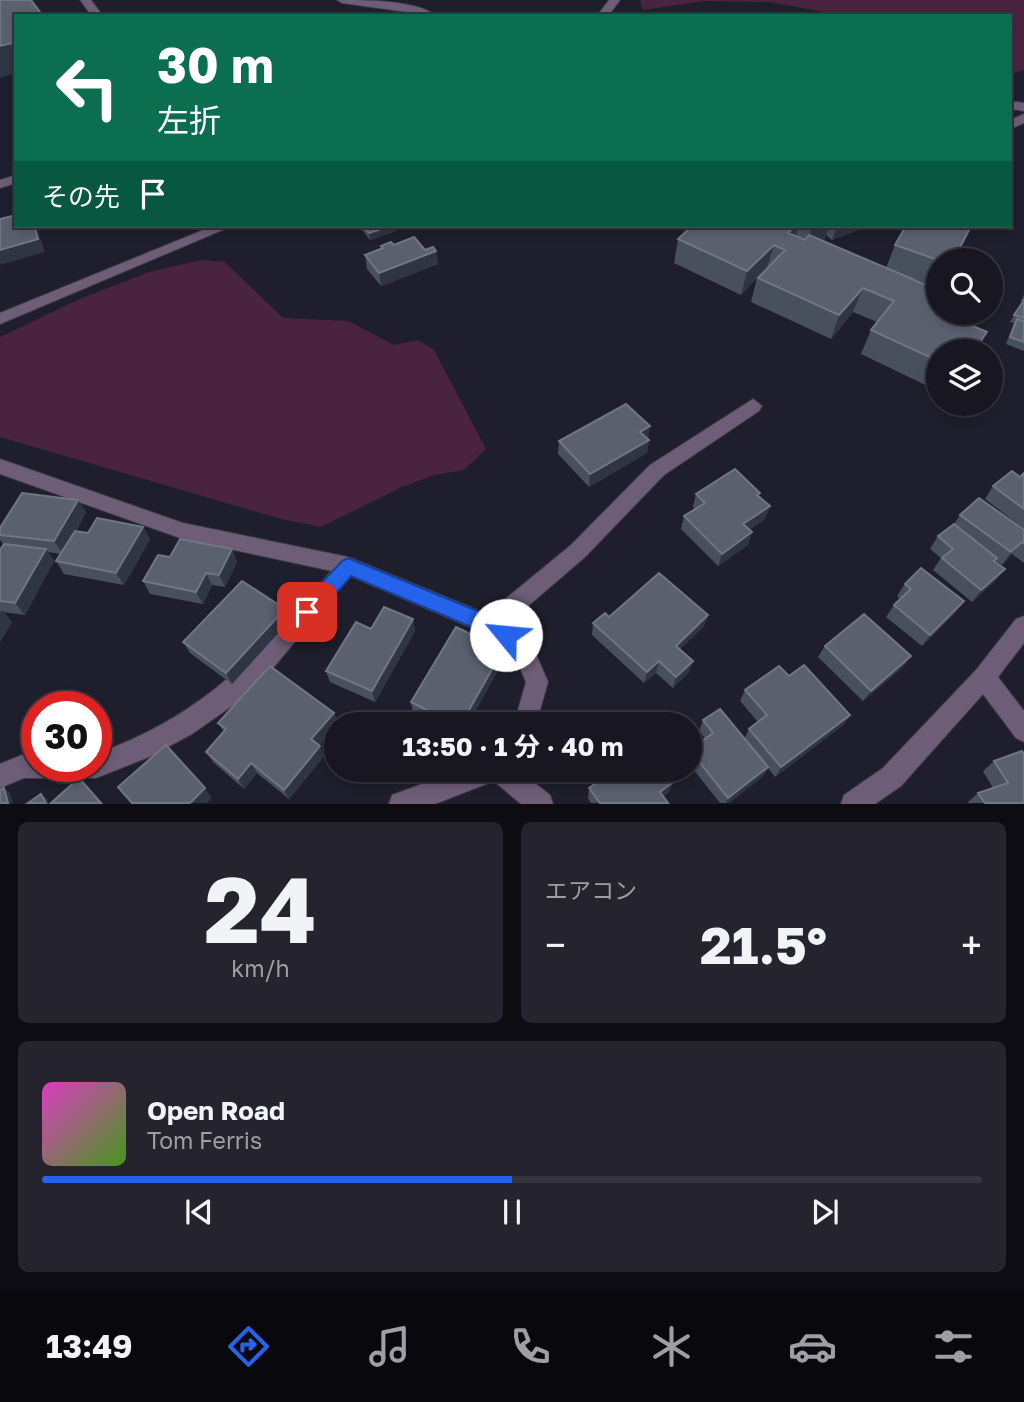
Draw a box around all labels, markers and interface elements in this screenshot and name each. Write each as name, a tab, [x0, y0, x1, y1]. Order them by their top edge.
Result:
text: 30 m	[157, 35, 274, 94]
icon: left	[42, 42, 133, 133]
text: 左折	[157, 101, 221, 139]
icon: arrive	[134, 175, 172, 213]
text: その先	[42, 181, 120, 212]
map controls	[926, 248, 1003, 416]
button: search	[926, 248, 1003, 325]
button: layers	[926, 339, 1003, 416]
pin	[277, 582, 337, 642]
icon: arrive	[288, 593, 326, 631]
position arrow	[469, 598, 543, 672]
speed limit sign: 30	[21, 691, 112, 782]
text: 13:50 · 1 分 · 40 m	[402, 731, 624, 762]
text: 24	[204, 854, 317, 963]
text: エアコン	[545, 876, 637, 904]
text: 21.5°	[700, 913, 827, 975]
text: −	[545, 922, 566, 967]
text: +	[961, 922, 982, 967]
text: km/h	[231, 954, 290, 982]
text: Open Road	[147, 1095, 285, 1126]
text: Tom Ferris	[147, 1126, 262, 1154]
icon: previous	[180, 1193, 218, 1231]
icon: pause	[493, 1193, 531, 1231]
icon: next	[806, 1193, 844, 1231]
icon: directions	[224, 1322, 273, 1371]
icon: music	[365, 1322, 414, 1371]
icon: phone	[506, 1322, 555, 1371]
icon: climate	[647, 1322, 696, 1371]
icon: car	[788, 1322, 837, 1371]
icon: filters	[929, 1322, 978, 1371]
text: 13:49	[46, 1327, 133, 1365]

